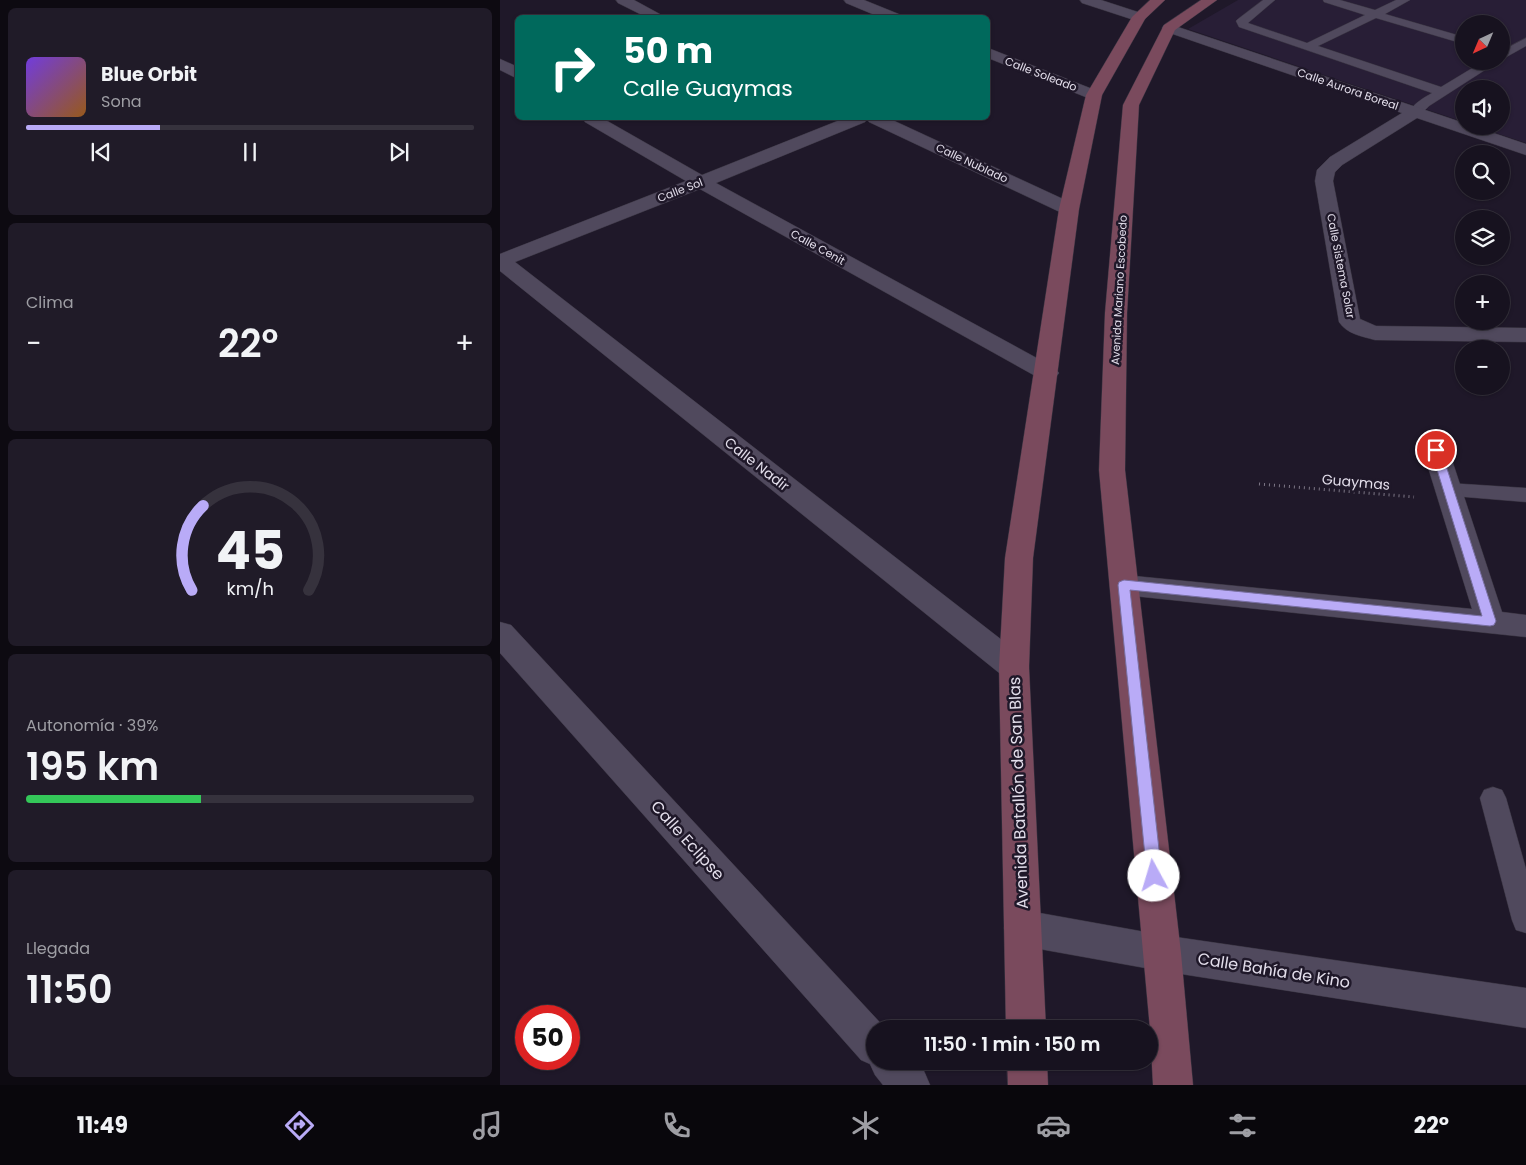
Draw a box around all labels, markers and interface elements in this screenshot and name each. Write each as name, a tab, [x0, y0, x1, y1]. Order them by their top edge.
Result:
north arrow	[1455, 15, 1510, 70]
map controls	[1455, 15, 1510, 395]
text: 50 m	[623, 26, 713, 75]
icon: right	[540, 35, 605, 100]
street label: Calle Soleado	[1003, 53, 1079, 95]
text: Blue Orbit	[101, 61, 197, 88]
street label: Calle Aurora Boreal	[1295, 64, 1401, 114]
text: Calle Guaymas	[623, 73, 793, 104]
button: sound	[1455, 80, 1510, 135]
text: Sona	[101, 90, 142, 113]
icon: previous	[87, 138, 115, 166]
icon: pause	[236, 138, 264, 166]
icon: next	[385, 138, 413, 166]
street label: Calle Nublado	[933, 139, 1011, 187]
button: search	[1455, 145, 1510, 200]
street label: Calle Sol	[655, 174, 705, 206]
button: layers	[1455, 210, 1510, 265]
street label: Calle Sistema Solar	[1323, 212, 1359, 320]
street label: Avenida Mariano Escobedo	[1107, 215, 1131, 365]
street label: Calle Cenit	[788, 225, 848, 269]
button: +	[1455, 275, 1510, 330]
text: Clima	[26, 291, 74, 314]
text: 22°	[218, 317, 278, 370]
text: −	[26, 324, 41, 363]
text: +	[455, 324, 474, 363]
button: −	[1455, 340, 1510, 395]
pin	[1415, 429, 1457, 471]
street label: Calle Nadir	[720, 432, 794, 496]
icon: arrive	[1422, 436, 1450, 464]
street label: Guaymas	[1321, 469, 1391, 495]
text: 45	[215, 514, 285, 587]
text: km/h	[226, 576, 274, 601]
street label: Avenida Batallón de San Blas	[1003, 677, 1034, 909]
text: Autonomía · 39%	[26, 714, 158, 737]
text: 195 km	[26, 740, 159, 793]
street label: Calle Eclipse	[646, 795, 730, 885]
position arrow	[1127, 849, 1179, 901]
text: Llegada	[26, 937, 90, 960]
street label: Calle Bahía de Kino	[1196, 947, 1352, 994]
text: 11:50	[26, 963, 113, 1016]
speed limit sign: 50	[515, 1005, 580, 1070]
text: 11:50 · 1 min · 150 m	[924, 1031, 1100, 1058]
icon: directions	[282, 1108, 317, 1143]
icon: music	[470, 1108, 505, 1143]
icon: phone	[659, 1108, 694, 1143]
icon: climate	[848, 1108, 883, 1143]
icon: car	[1036, 1108, 1071, 1143]
icon: filters	[1225, 1108, 1260, 1143]
text: 11:49	[77, 1110, 128, 1141]
text: 22°	[1414, 1110, 1449, 1141]

